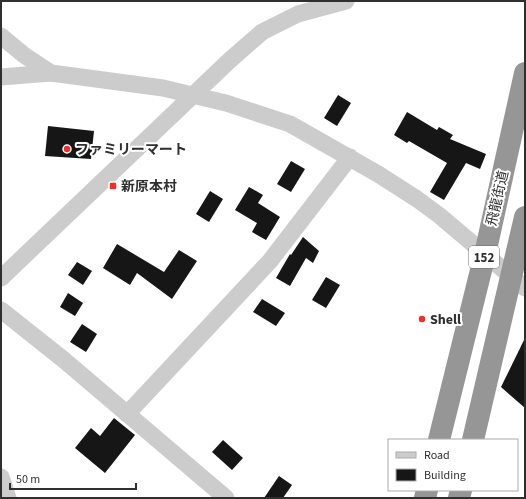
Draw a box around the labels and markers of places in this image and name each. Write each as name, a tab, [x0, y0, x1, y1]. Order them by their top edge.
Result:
place label: ファミリーマート	[75, 140, 187, 160]
marker: ファミリーマート	[62, 144, 72, 154]
place label: 新原本村	[121, 177, 177, 197]
marker: 新原本村	[108, 181, 118, 191]
place label: Shell	[430, 310, 461, 330]
marker: Shell	[417, 314, 427, 324]

